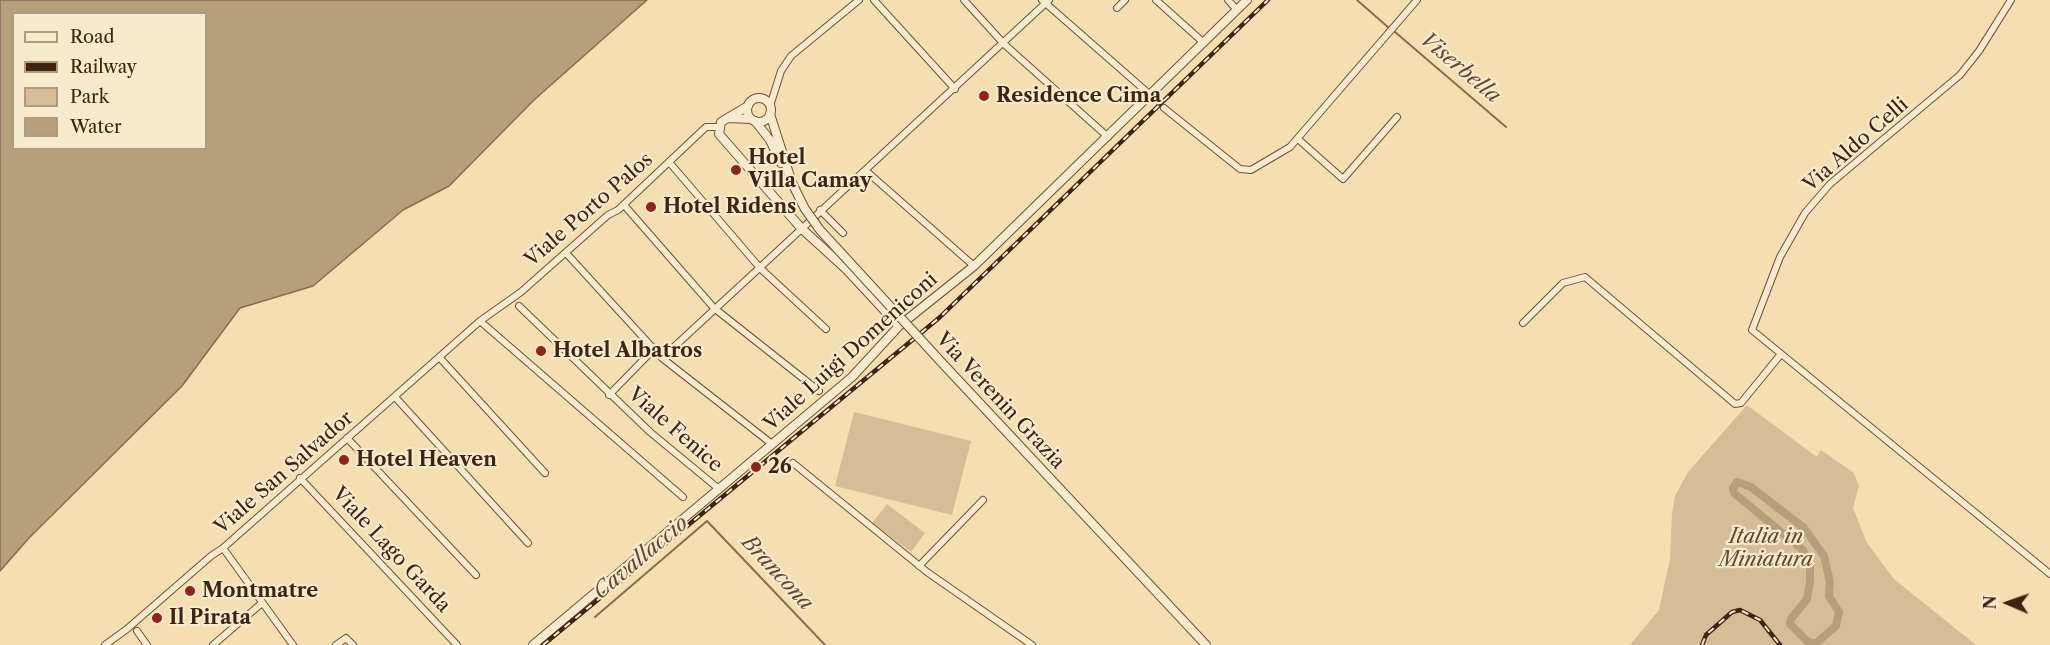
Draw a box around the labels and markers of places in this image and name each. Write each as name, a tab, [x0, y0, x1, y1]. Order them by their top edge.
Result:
place label: Residence Cima	[996, 84, 1161, 108]
marker: Residence Cima	[977, 89, 991, 103]
place label: Hotel Villa Camay	[748, 146, 872, 193]
marker: Hotel Villa Camay	[729, 163, 743, 177]
place label: Hotel Ridens	[663, 195, 796, 219]
marker: Hotel Ridens	[644, 200, 658, 214]
place label: Hotel Albatros	[553, 339, 702, 363]
marker: Hotel Albatros	[534, 344, 548, 358]
place label: Hotel Heaven	[356, 448, 497, 472]
marker: Hotel Heaven	[337, 453, 351, 467]
place label: 26	[768, 455, 792, 479]
marker: 26	[749, 460, 763, 474]
place label: Montmatre	[202, 579, 318, 603]
marker: Montmatre	[183, 584, 197, 598]
place label: Il Pirata	[169, 606, 251, 630]
marker: Il Pirata	[150, 611, 164, 625]

